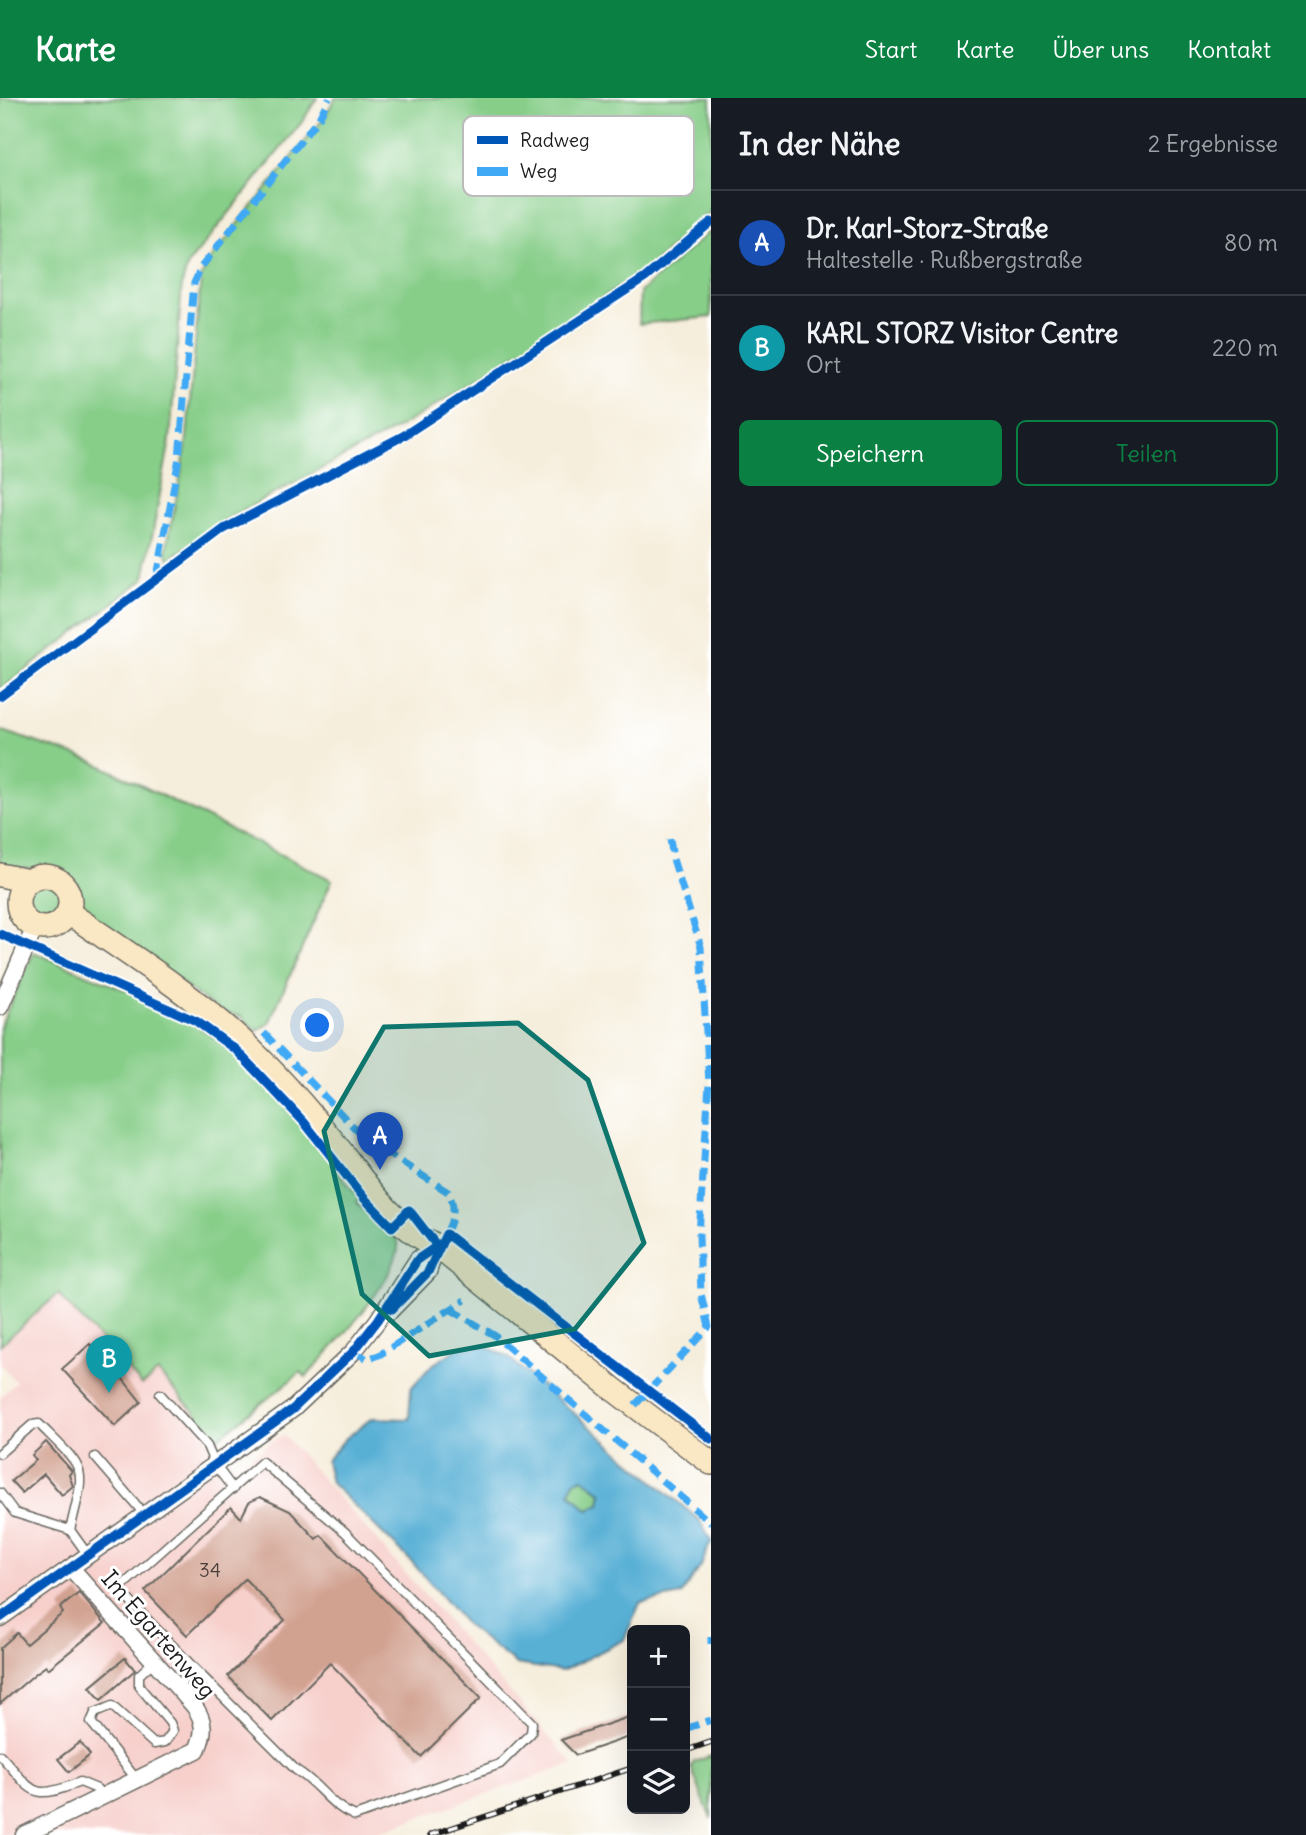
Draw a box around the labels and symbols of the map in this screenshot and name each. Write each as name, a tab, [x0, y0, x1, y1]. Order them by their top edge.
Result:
legend	[463, 116, 694, 196]
text: Radweg	[520, 128, 590, 152]
text: Weg	[520, 159, 557, 183]
your location	[300, 1008, 334, 1042]
pin: A	[357, 1112, 403, 1170]
pin: B	[86, 1335, 132, 1393]
house number: 34	[199, 1558, 221, 1582]
street label: Im Egartenweg	[95, 1564, 223, 1704]

